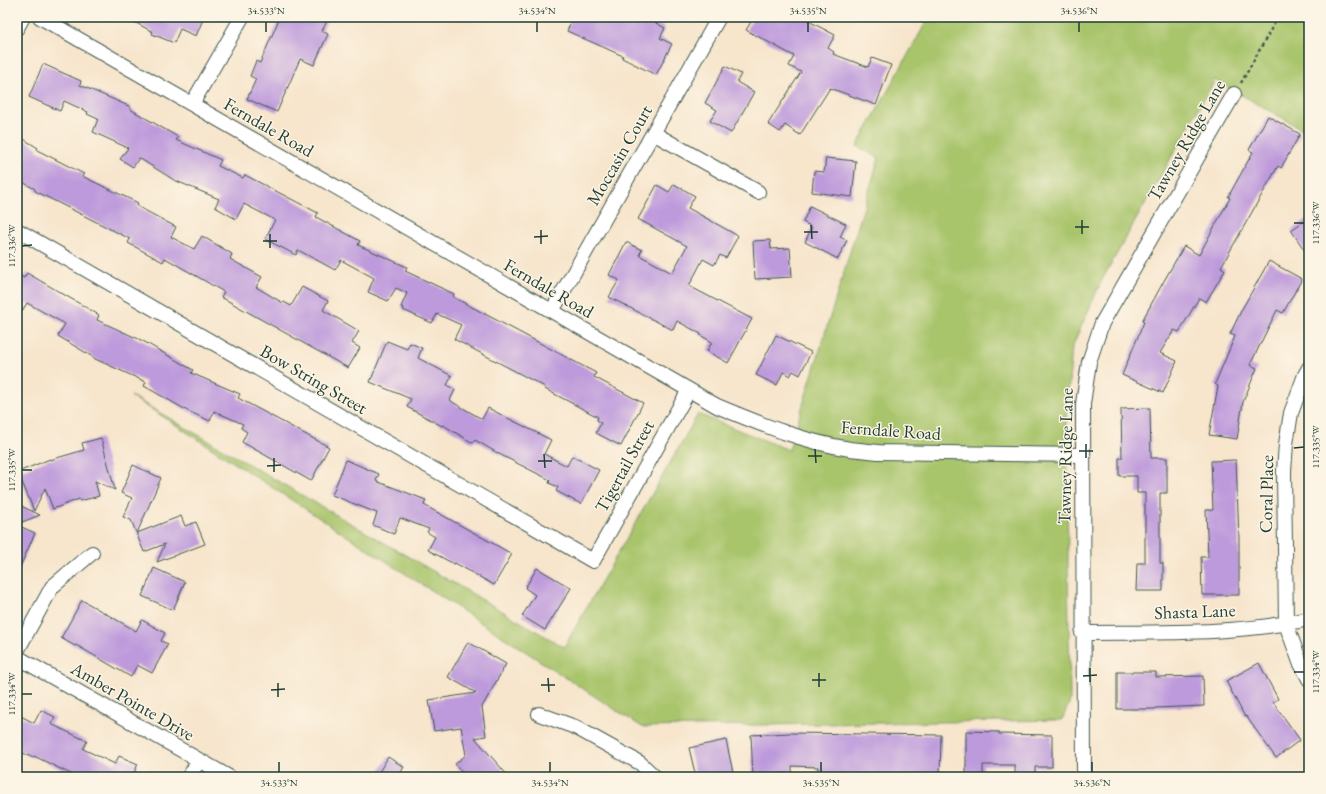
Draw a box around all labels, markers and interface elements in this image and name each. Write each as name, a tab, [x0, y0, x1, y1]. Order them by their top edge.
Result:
text: 34.533°N	[247, 4, 285, 17]
text: 34.534°N	[518, 4, 556, 17]
text: 34.535°N	[789, 4, 827, 17]
text: 34.536°N	[1060, 4, 1098, 17]
street label: Tawney Ridge Lane	[1142, 75, 1230, 205]
street label: Ferndale Road	[220, 92, 319, 162]
street label: Moccasin Court	[581, 100, 657, 209]
text: 117.336°W	[1309, 201, 1322, 245]
text: 117.336°W	[5, 224, 18, 268]
street label: Ferndale Road	[500, 253, 599, 323]
street label: Bow String Street	[256, 339, 372, 419]
street label: Tawney Ridge Lane	[1052, 388, 1078, 524]
street label: Tigertail Street	[589, 415, 659, 516]
street label: Ferndale Road	[840, 415, 943, 445]
text: 117.335°W	[1309, 425, 1322, 469]
text: 117.335°W	[5, 448, 18, 492]
street label: Coral Place	[1254, 455, 1278, 533]
street label: Shasta Lane	[1154, 598, 1236, 624]
text: 117.334°W	[1309, 650, 1322, 694]
street label: Amber Pointe Drive	[66, 656, 199, 746]
text: 117.334°W	[5, 672, 18, 716]
text: 34.533°N	[260, 776, 298, 789]
text: 34.534°N	[531, 776, 569, 789]
text: 34.535°N	[802, 776, 840, 789]
text: 34.536°N	[1073, 776, 1111, 789]

